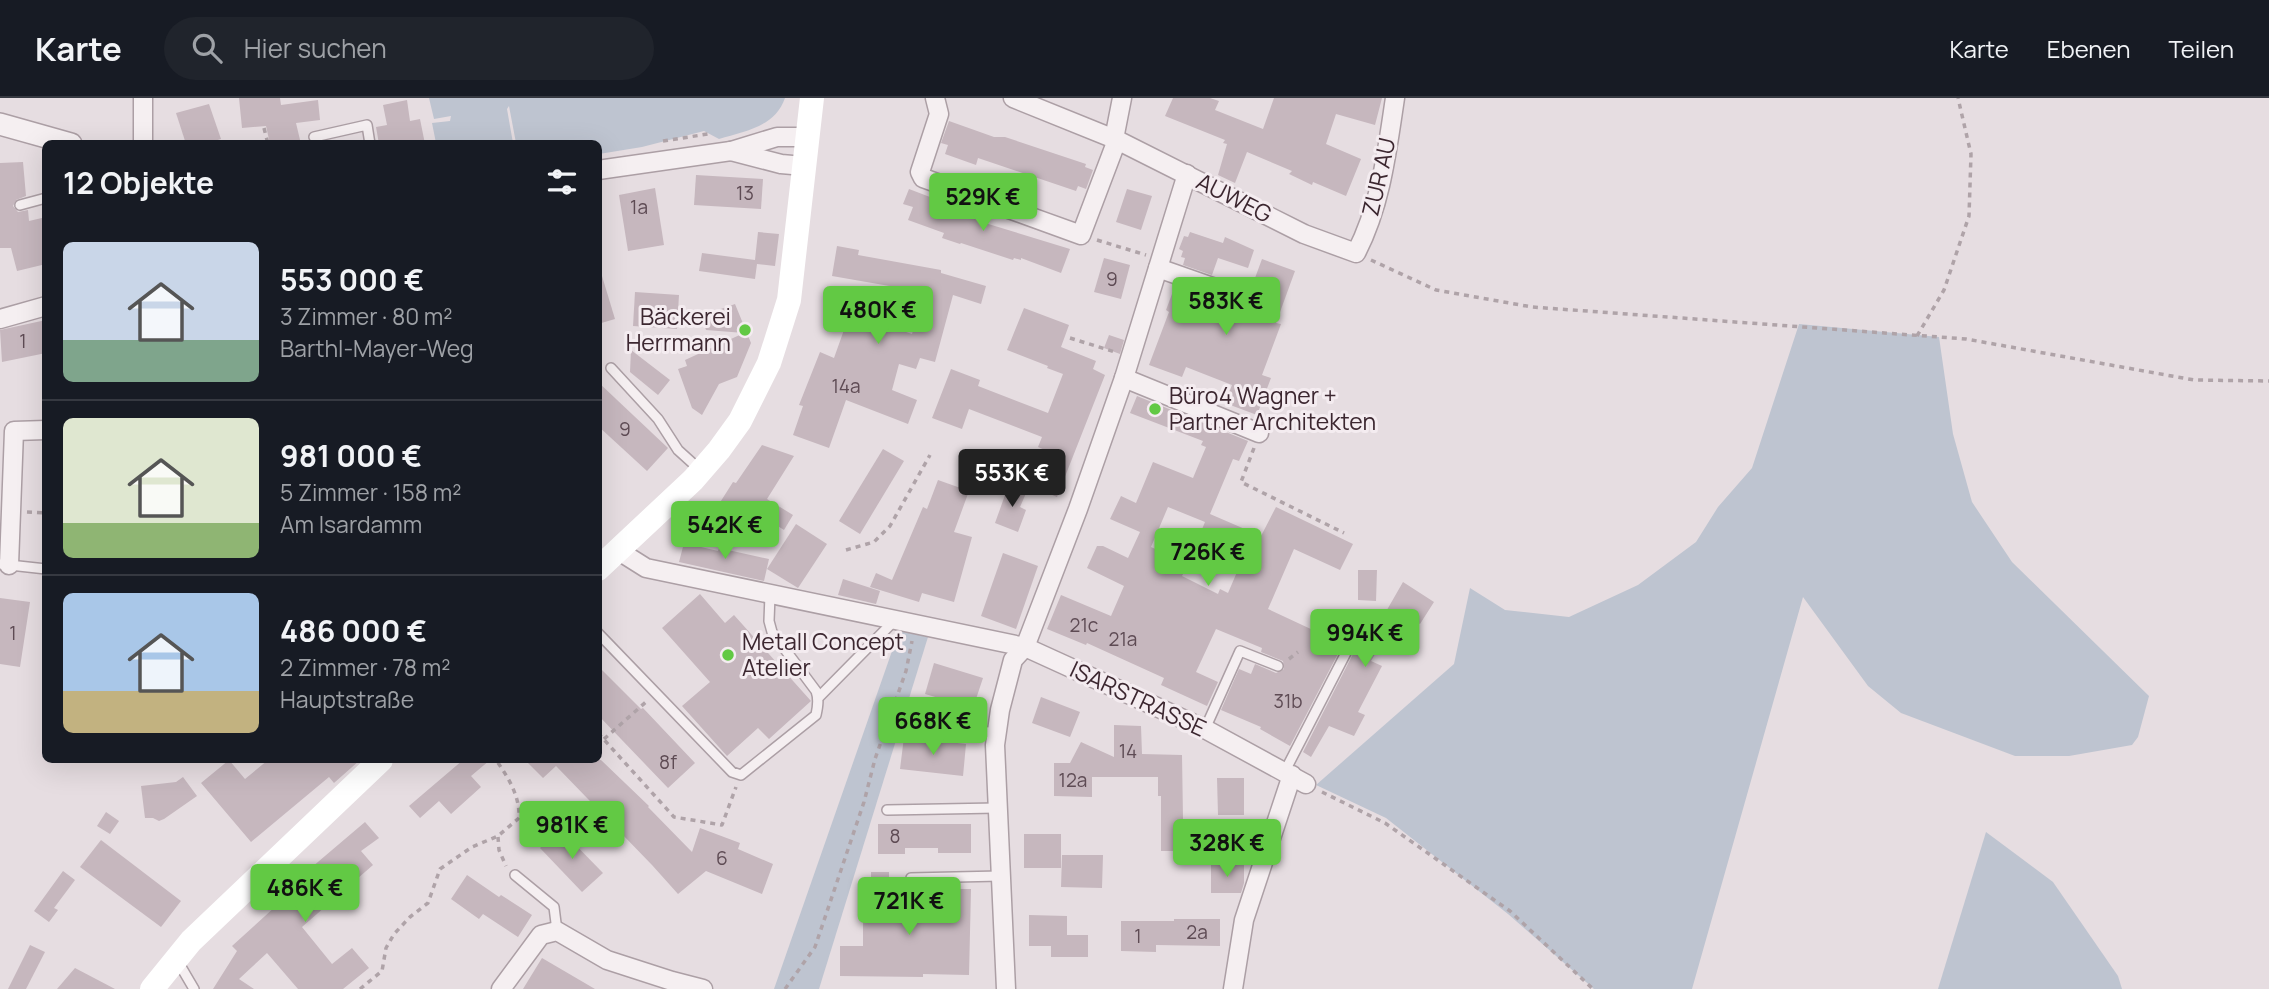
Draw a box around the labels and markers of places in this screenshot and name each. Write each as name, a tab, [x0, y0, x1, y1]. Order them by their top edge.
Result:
pin: 529K €	[926, 174, 1040, 233]
pin: 583K €	[1169, 278, 1283, 337]
pin: 480K €	[821, 286, 935, 346]
place label: Bäckerei Herrmann	[626, 300, 731, 358]
marker: Bäckerei Herrmann	[737, 322, 753, 338]
place label: Büro4 Wagner + Partner Architekten	[1169, 379, 1376, 437]
marker: Büro4 Wagner + Partner Architekten	[1147, 401, 1163, 417]
pin: 553K €	[955, 450, 1069, 509]
pin: 542K €	[668, 502, 782, 561]
pin: 726K €	[1151, 528, 1265, 588]
pin: 994K €	[1308, 610, 1422, 669]
place label: Metall Concept Atelier	[742, 625, 904, 683]
marker: Metall Concept Atelier	[720, 647, 736, 663]
pin: 668K €	[876, 698, 990, 757]
pin: 981K €	[515, 802, 629, 861]
pin: 328K €	[1170, 820, 1284, 879]
pin: 486K €	[248, 864, 362, 924]
pin: 721K €	[852, 878, 966, 937]

